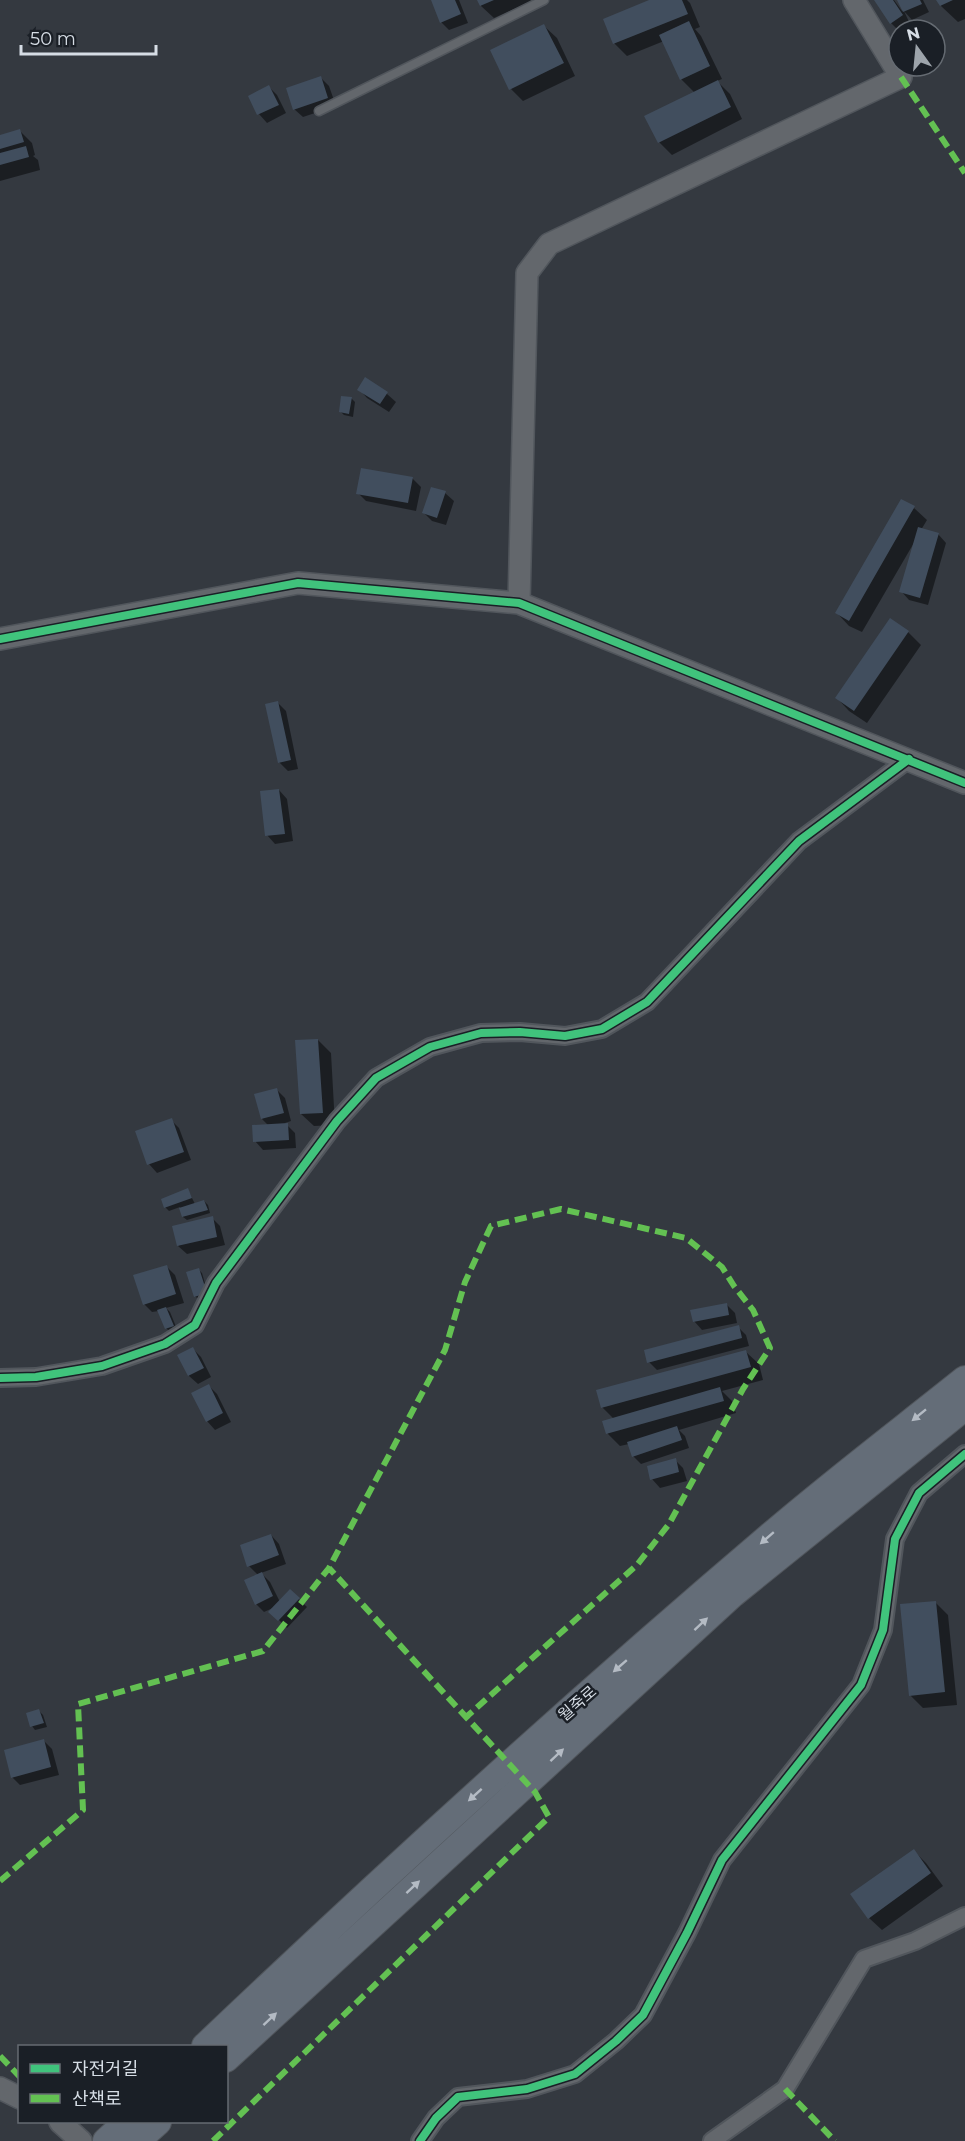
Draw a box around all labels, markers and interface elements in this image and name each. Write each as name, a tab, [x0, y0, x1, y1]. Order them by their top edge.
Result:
scale bar	[21, 18, 156, 56]
north arrow	[887, 18, 947, 78]
text: N	[905, 23, 922, 45]
text: 50 m	[30, 28, 76, 50]
one-way arrow	[912, 1409, 927, 1421]
one-way arrow	[760, 1531, 775, 1544]
one-way arrow	[693, 1618, 708, 1631]
one-way arrow	[612, 1659, 628, 1672]
street label: 월죽로	[554, 1682, 600, 1725]
one-way arrow	[550, 1749, 564, 1763]
one-way arrow	[467, 1788, 482, 1802]
one-way arrow	[406, 1880, 421, 1894]
one-way arrow	[262, 2012, 277, 2026]
legend	[18, 2045, 228, 2123]
text: 자전거길	[72, 2058, 138, 2080]
text: 산책로	[72, 2088, 122, 2110]

